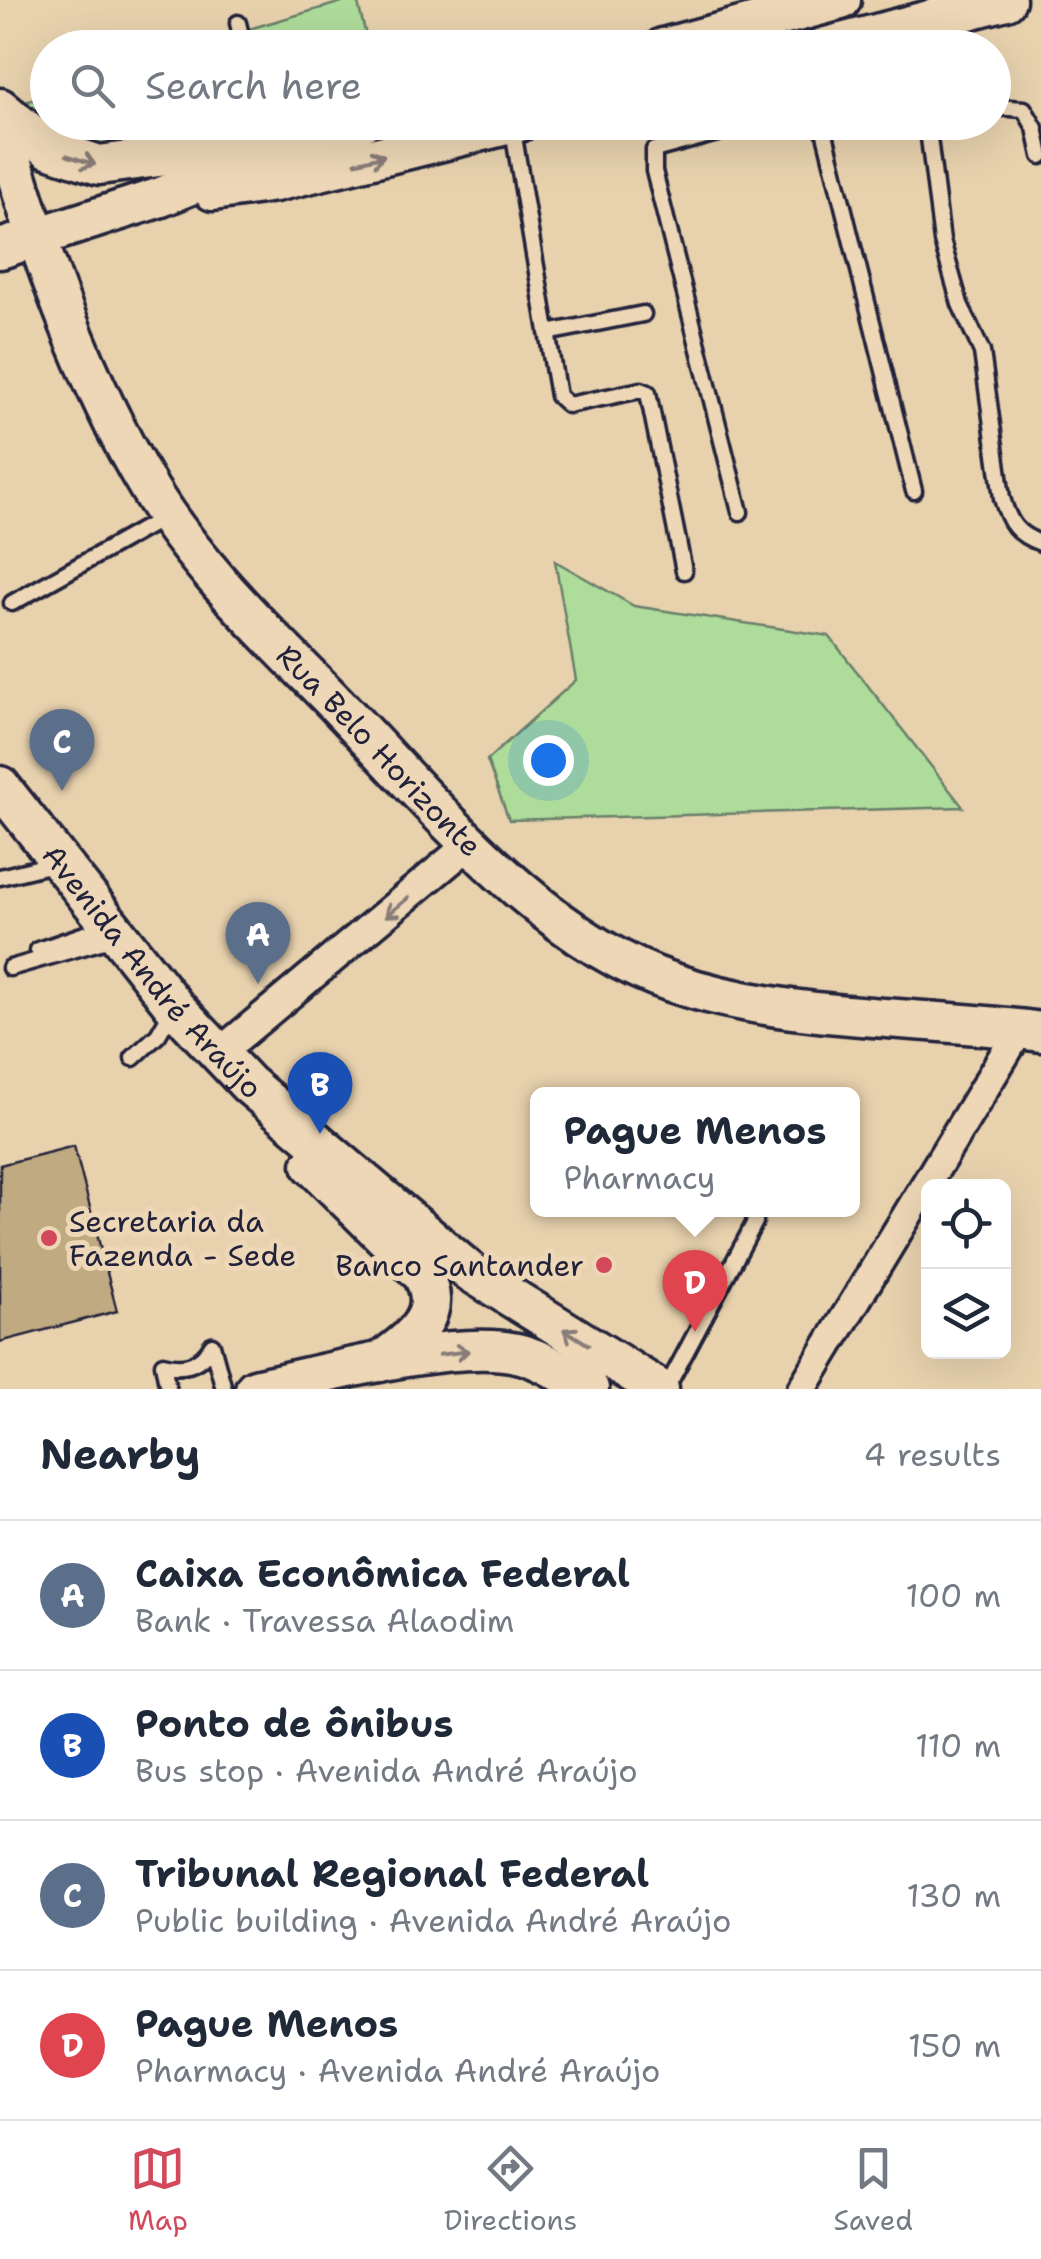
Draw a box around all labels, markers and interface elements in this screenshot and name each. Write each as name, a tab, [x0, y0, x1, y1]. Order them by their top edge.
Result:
search box	[30, 30, 1011, 140]
icon: search	[65, 58, 120, 113]
text: Search here	[145, 60, 362, 111]
one-way arrow	[353, 149, 385, 167]
one-way arrow	[64, 152, 96, 170]
street label: Rua Belo Horizonte	[268, 635, 491, 865]
pin: C	[30, 708, 94, 791]
your location	[523, 735, 574, 786]
street label: Avenida André Araújo	[36, 837, 274, 1103]
one-way arrow	[385, 895, 411, 917]
pin: A	[226, 902, 290, 984]
pin: B	[288, 1052, 352, 1134]
popup	[530, 1087, 860, 1217]
text: Pague Menos	[563, 1105, 827, 1156]
text: Pharmacy	[563, 1156, 715, 1199]
map controls	[921, 1179, 1011, 1359]
button: locate	[921, 1179, 1011, 1269]
place label: Secretaria da Fazenda - Sede	[69, 1201, 296, 1276]
marker: Secretaria da Fazenda - Sede	[38, 1227, 60, 1249]
place label: Banco Santander	[335, 1245, 584, 1286]
pin: D	[662, 1250, 728, 1332]
marker: Banco Santander	[593, 1254, 615, 1276]
button: layers	[921, 1269, 1011, 1359]
one-way arrow	[562, 1327, 591, 1348]
one-way arrow	[438, 1343, 470, 1362]
text: Nearby	[40, 1426, 200, 1482]
text: 4 results	[864, 1433, 1001, 1476]
text: Caixa Econômica Federal	[135, 1548, 630, 1599]
text: A	[60, 1574, 85, 1617]
text: 100 m	[905, 1574, 1001, 1617]
text: Bank · Travessa Alaodim	[135, 1599, 514, 1642]
text: Ponto de ônibus	[135, 1698, 454, 1749]
text: B	[63, 1724, 82, 1767]
text: 110 m	[915, 1724, 1001, 1767]
text: Bus stop · Avenida André Araújo	[135, 1749, 638, 1792]
text: Tribunal Regional Federal	[135, 1848, 649, 1899]
text: C	[63, 1874, 82, 1917]
text: 130 m	[906, 1874, 1001, 1917]
text: Public building · Avenida André Araújo	[135, 1899, 731, 1942]
text: Pague Menos	[135, 1998, 398, 2049]
text: D	[61, 2024, 84, 2067]
text: 150 m	[908, 2024, 1001, 2067]
text: Pharmacy · Avenida André Araújo	[135, 2049, 660, 2092]
tab: Map	[128, 2141, 188, 2239]
tab: Directions	[444, 2141, 577, 2239]
tab: Saved	[833, 2141, 913, 2239]

